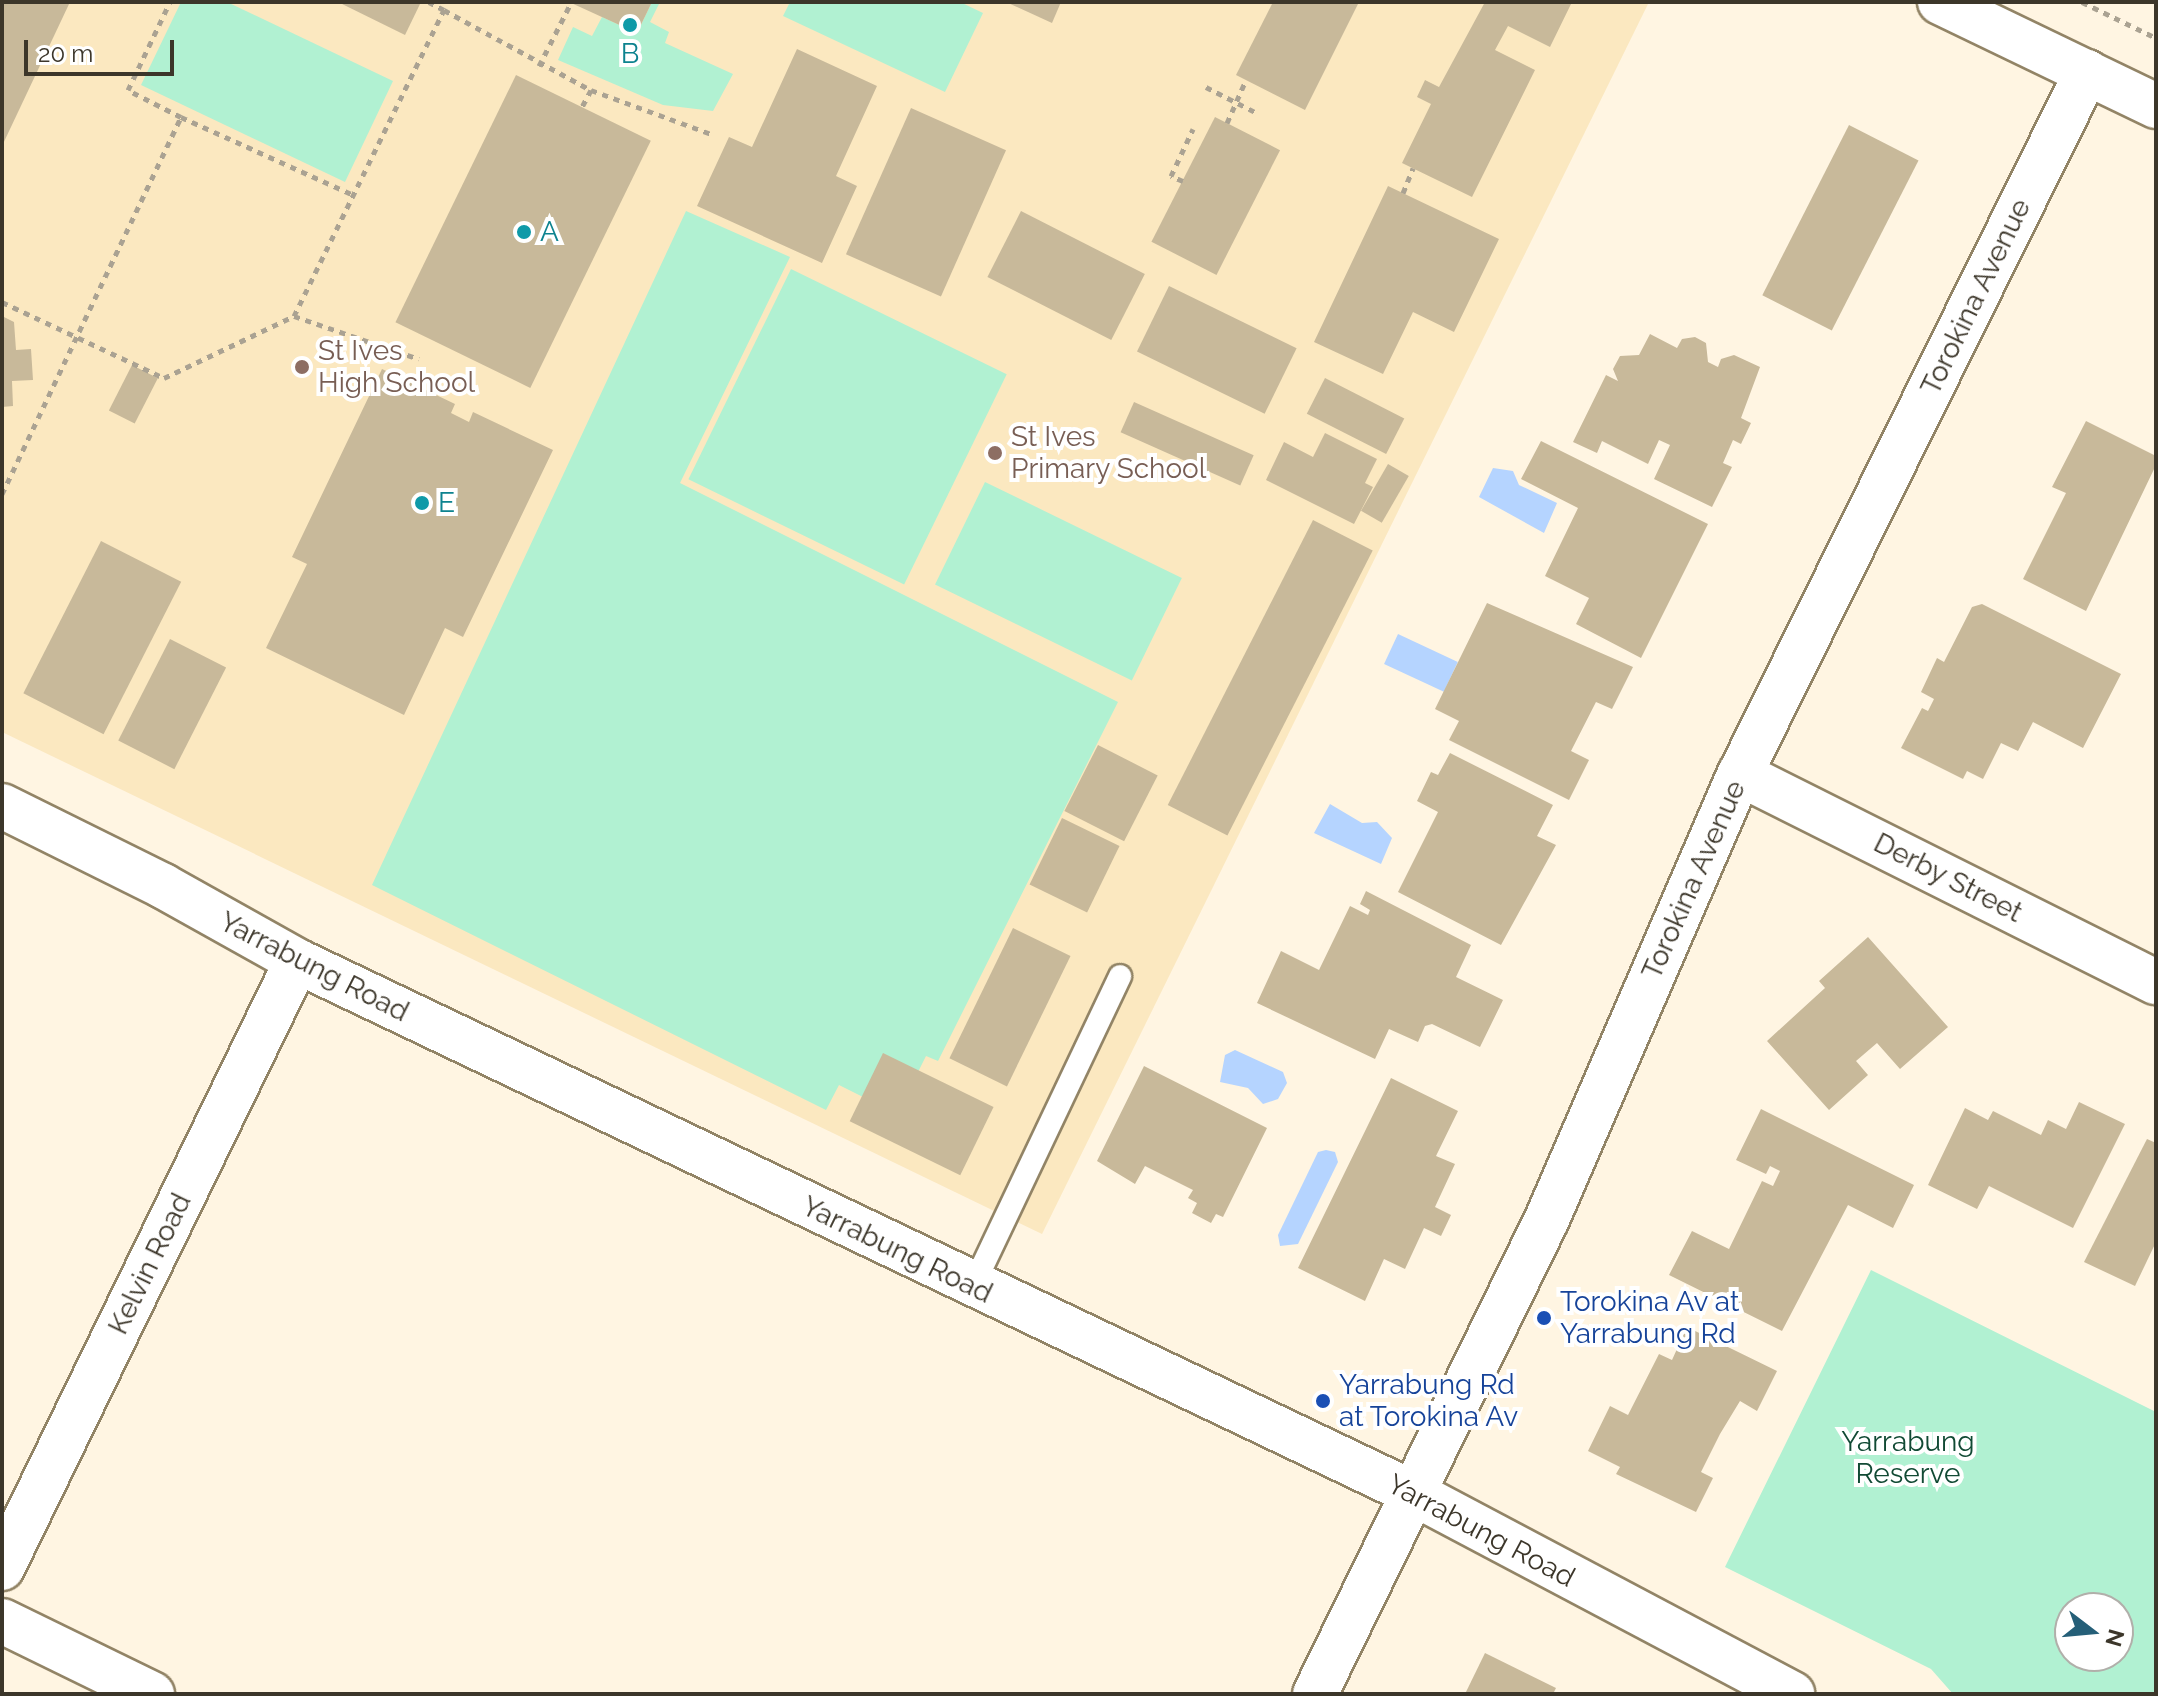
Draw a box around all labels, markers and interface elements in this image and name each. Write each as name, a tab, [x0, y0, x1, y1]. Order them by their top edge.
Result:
marker: B	[621, 16, 639, 34]
scale bar	[28, 24, 178, 74]
place label: B	[621, 37, 639, 71]
text: 20 m	[38, 39, 93, 68]
street label: Torokina Avenue	[1914, 193, 2038, 401]
place label: A	[540, 215, 559, 249]
marker: A	[515, 223, 533, 241]
place label: St Ives High School	[318, 334, 475, 400]
marker: St Ives High School	[293, 358, 311, 376]
place label: St Ives Primary School	[1011, 420, 1207, 486]
marker: St Ives Primary School	[986, 444, 1004, 462]
place label: E	[438, 486, 455, 520]
marker: E	[413, 494, 431, 512]
street label: Torokina Avenue	[1635, 775, 1753, 985]
street label: Derby Street	[1868, 826, 2028, 930]
street label: Yarrabung Road	[214, 905, 414, 1029]
street label: Kelvin Road	[102, 1188, 198, 1340]
street label: Yarrabung Road	[796, 1189, 998, 1311]
place label: Torokina Av at Yarrabung Rd	[1560, 1285, 1741, 1351]
marker: Torokina Av at Yarrabung Rd	[1535, 1309, 1553, 1327]
place label: Yarrabung Rd at Torokina Av	[1339, 1368, 1520, 1434]
marker: Yarrabung Rd at Torokina Av	[1314, 1392, 1332, 1410]
park label: Yarrabung Reserve	[1841, 1425, 1975, 1491]
street label: Yarrabung Road	[1381, 1467, 1581, 1595]
north arrow	[2054, 1592, 2134, 1672]
text: N	[2100, 1626, 2130, 1650]

